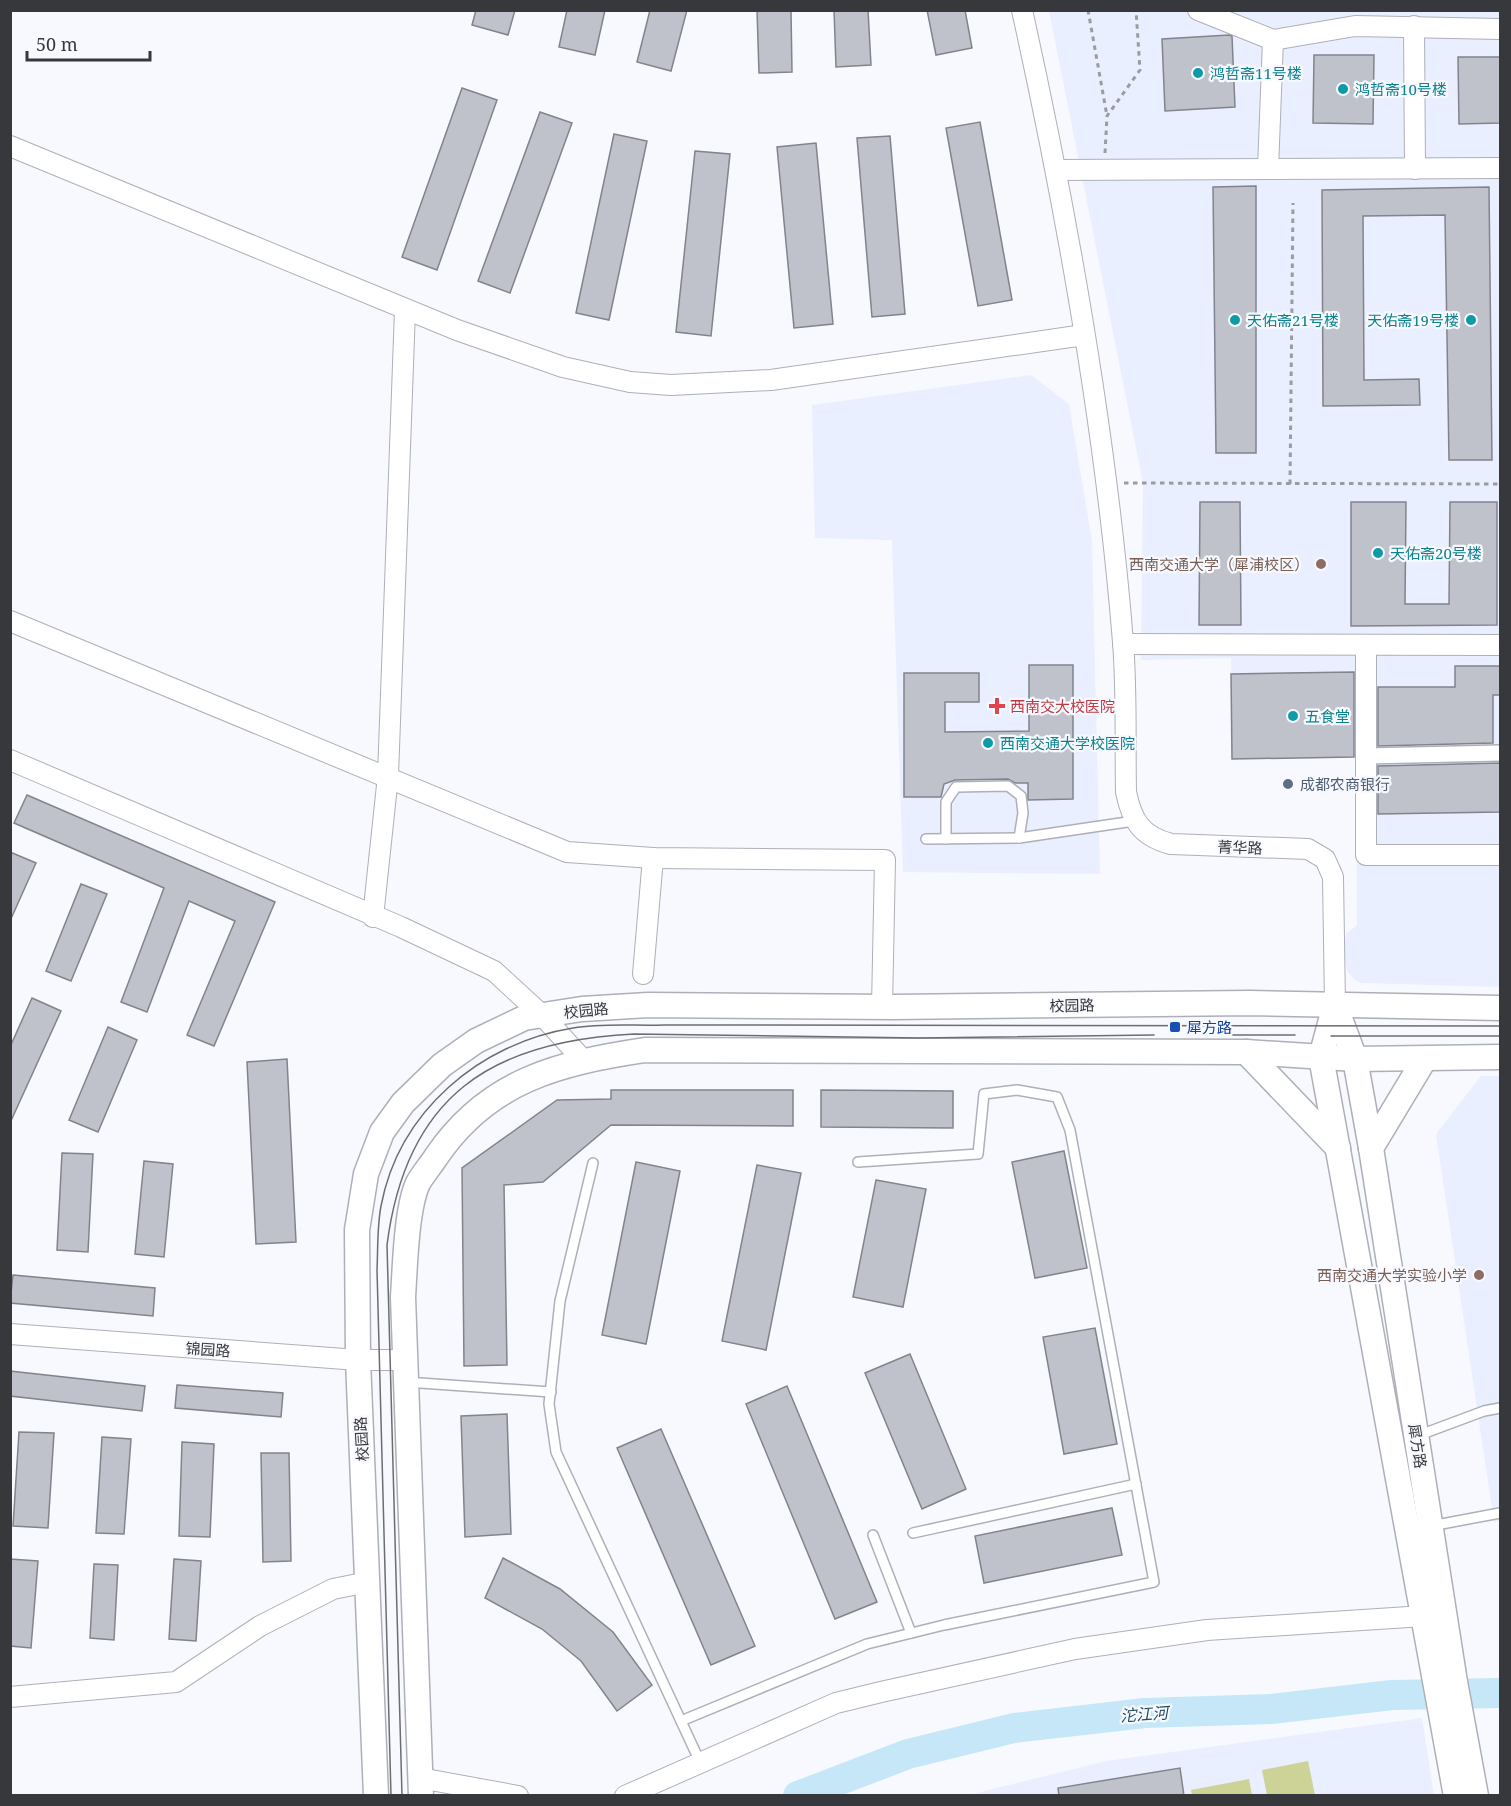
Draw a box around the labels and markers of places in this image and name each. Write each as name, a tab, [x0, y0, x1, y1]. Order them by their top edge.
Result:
place label: 鸿哲斋11号楼	[1210, 63, 1302, 83]
marker: 鸿哲斋11号楼	[1191, 66, 1205, 80]
place label: 鸿哲斋10号楼	[1355, 79, 1447, 99]
marker: 鸿哲斋10号楼	[1336, 82, 1350, 96]
place label: 天佑斋21号楼	[1247, 310, 1339, 330]
place label: 天佑斋19号楼	[1367, 310, 1459, 330]
marker: 天佑斋21号楼	[1228, 313, 1242, 327]
marker: 天佑斋19号楼	[1464, 313, 1478, 327]
place label: 天佑斋20号楼	[1390, 543, 1482, 563]
marker: 天佑斋20号楼	[1371, 546, 1385, 560]
place label: 西南交通大学（犀浦校区）	[1129, 554, 1309, 574]
marker: 西南交通大学（犀浦校区）	[1314, 557, 1328, 571]
place label: 西南交大校医院	[1010, 696, 1115, 716]
marker: 西南交大校医院	[988, 697, 1006, 715]
place label: 五食堂	[1305, 706, 1350, 726]
marker: 五食堂	[1286, 709, 1300, 723]
place label: 西南交通大学校医院	[1000, 733, 1135, 753]
marker: 西南交通大学校医院	[981, 736, 995, 750]
place label: 成都农商银行	[1300, 774, 1390, 794]
marker: 成都农商银行	[1281, 777, 1295, 791]
place label: 犀方路	[1187, 1017, 1232, 1037]
marker: 犀方路	[1168, 1020, 1182, 1034]
place label: 西南交通大学实验小学	[1317, 1265, 1467, 1285]
marker: 西南交通大学实验小学	[1472, 1268, 1486, 1282]

